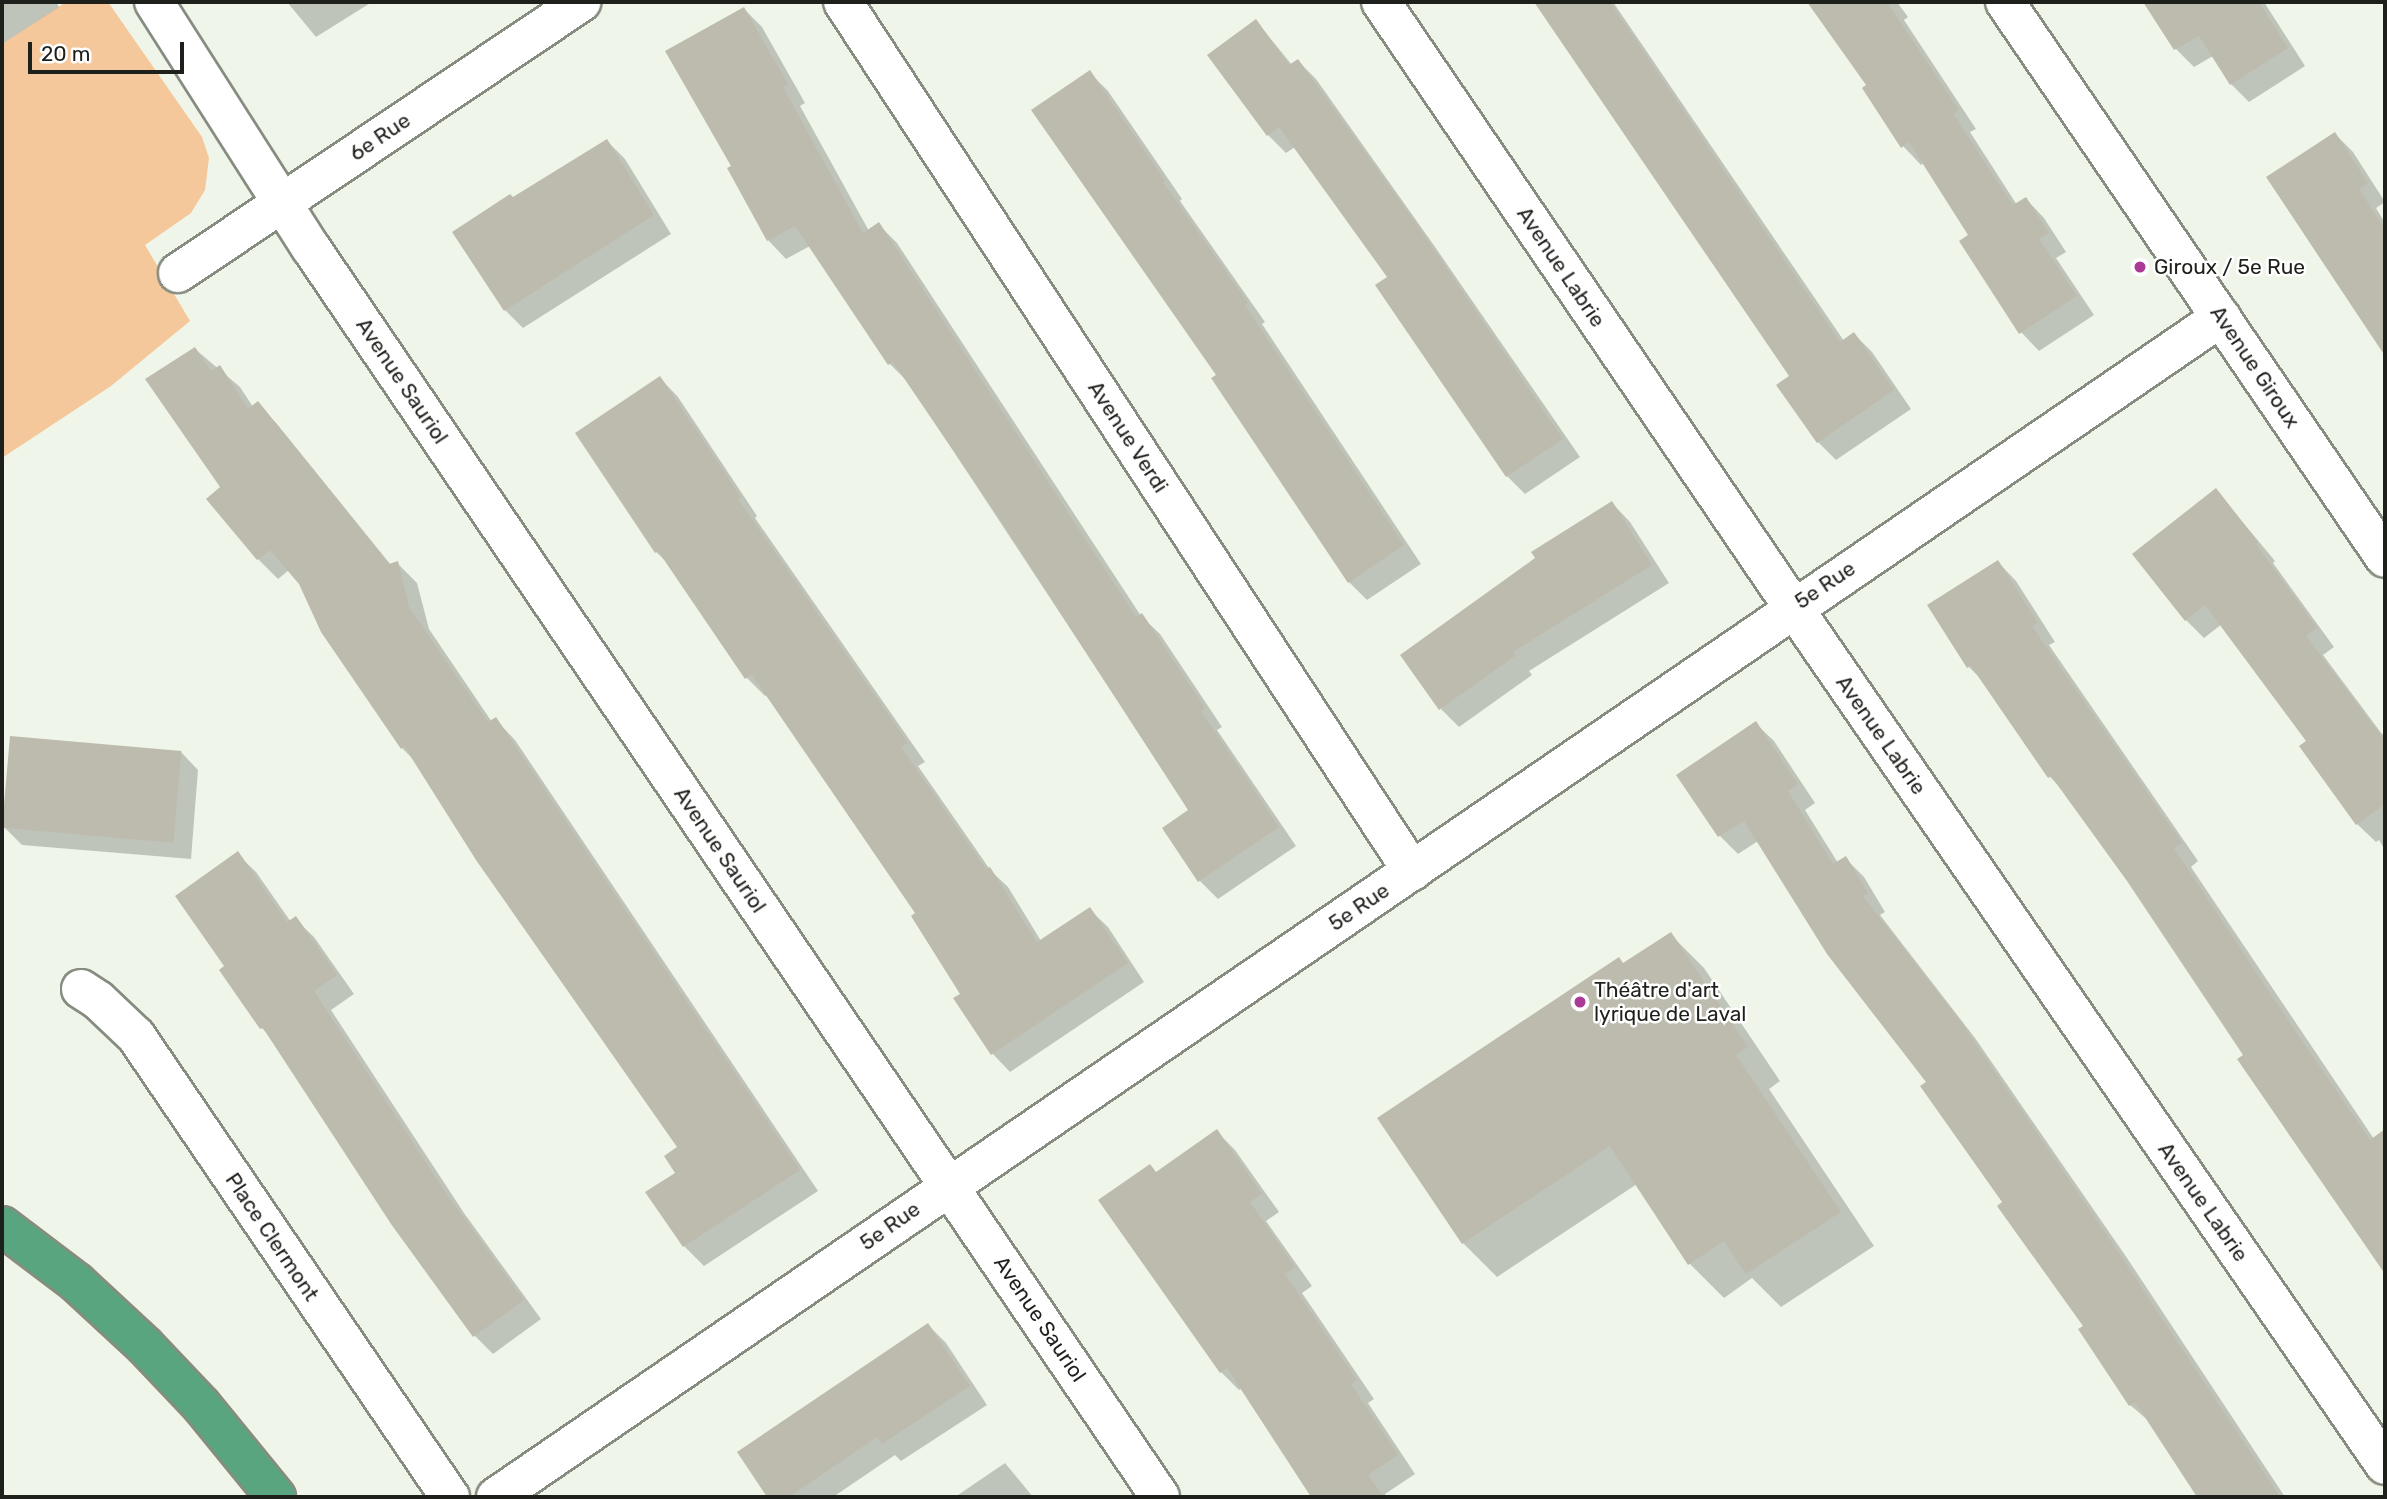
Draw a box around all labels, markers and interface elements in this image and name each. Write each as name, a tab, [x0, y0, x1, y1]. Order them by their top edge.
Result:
scale bar	[32, 28, 187, 72]
text: 20 m	[41, 41, 90, 66]
street label: 6e Rue	[345, 108, 415, 166]
street label: Avenue Labrie	[1512, 202, 1610, 332]
place label: Giroux / 5e Rue	[2154, 254, 2305, 280]
marker: Giroux / 5e Rue	[2132, 259, 2148, 275]
street label: Avenue Giroux	[2205, 301, 2305, 433]
street label: Avenue Sauriol	[351, 313, 453, 449]
street label: Avenue Verdi	[1082, 376, 1174, 498]
street label: 5e Rue	[1790, 556, 1860, 614]
street label: Avenue Labrie	[1831, 671, 1931, 799]
street label: Avenue Sauriol	[669, 782, 771, 918]
street label: 5e Rue	[1324, 878, 1394, 936]
place label: Théâtre d'art lyrique de Laval	[1594, 977, 1746, 1027]
marker: Théâtre d'art lyrique de Laval	[1572, 994, 1588, 1010]
street label: Avenue Labrie	[2153, 1138, 2253, 1266]
street label: Place Clermont	[220, 1168, 324, 1306]
street label: 5e Rue	[855, 1196, 925, 1256]
street label: Avenue Sauriol	[989, 1251, 1091, 1387]

